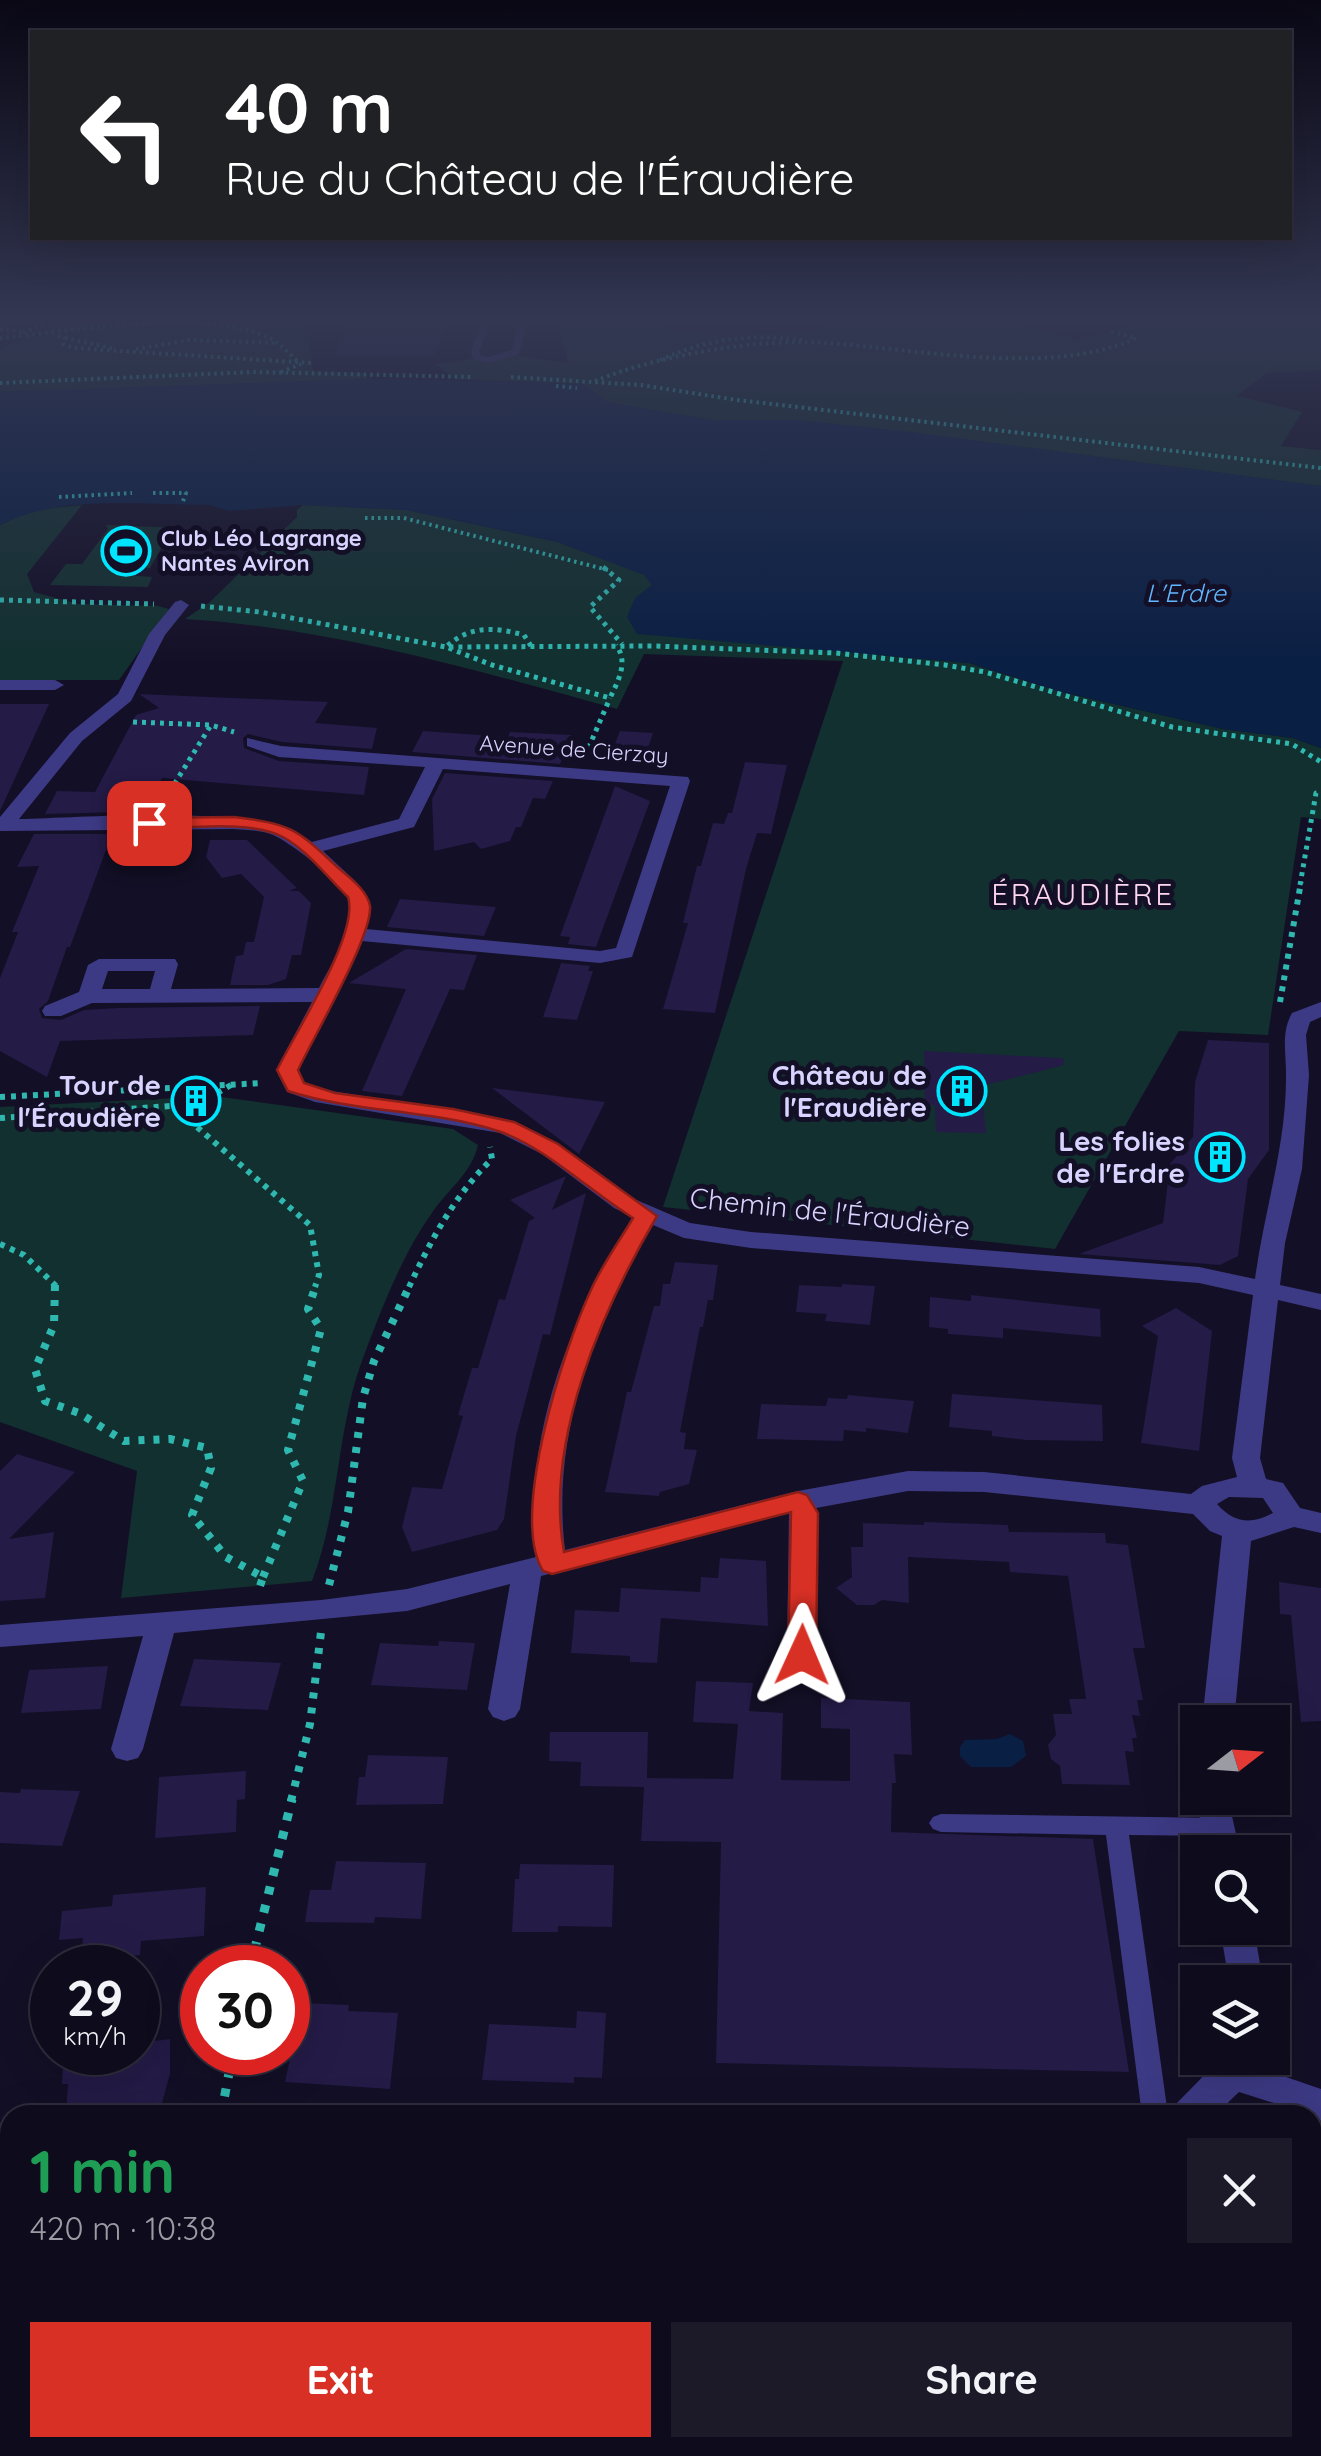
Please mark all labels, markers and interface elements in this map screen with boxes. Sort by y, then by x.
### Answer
text: 40 m [225,63,393,151]
icon: left [60,70,190,200]
text: Rue du Château de l'Éraudière [225,150,854,206]
place label: Club Léo Lagrange Nantes Aviron [161,524,362,577]
sports icon: Club Léo Lagrange Nantes Aviron [100,525,152,577]
water label: L'Erdre [1146,577,1227,608]
street label: Avenue de Cierzay [479,728,669,770]
pin [107,781,192,866]
icon: arrive [122,796,177,851]
district label: ÉRAUDIÈRE [991,875,1175,913]
place label: Château de l'Eraudière [772,1057,927,1124]
building icon: Château de l'Eraudière [936,1065,988,1117]
place label: Tour de l'Éraudière [17,1067,161,1134]
building icon: Tour de l'Éraudière [170,1075,222,1127]
place label: Les folies de l'Erdre [1056,1123,1185,1190]
building icon: Les folies de l'Erdre [1194,1131,1246,1183]
street label: Chemin de l'Éraudière [688,1179,972,1244]
position arrow [750,1603,854,1707]
north arrow [1180,1705,1290,1815]
map controls [1180,1705,1290,2075]
button: search [1180,1835,1290,1945]
speed limit sign: 30 [180,1945,310,2075]
button: layers [1180,1965,1290,2075]
text: 29 [67,1966,123,2029]
text: km/h [63,2020,127,2051]
text: 1 min [30,2133,175,2208]
button: close [1187,2138,1292,2243]
text: 420 m · 10:38 [30,2208,216,2248]
button: Exit [30,2322,651,2437]
button: Share [671,2322,1292,2437]

